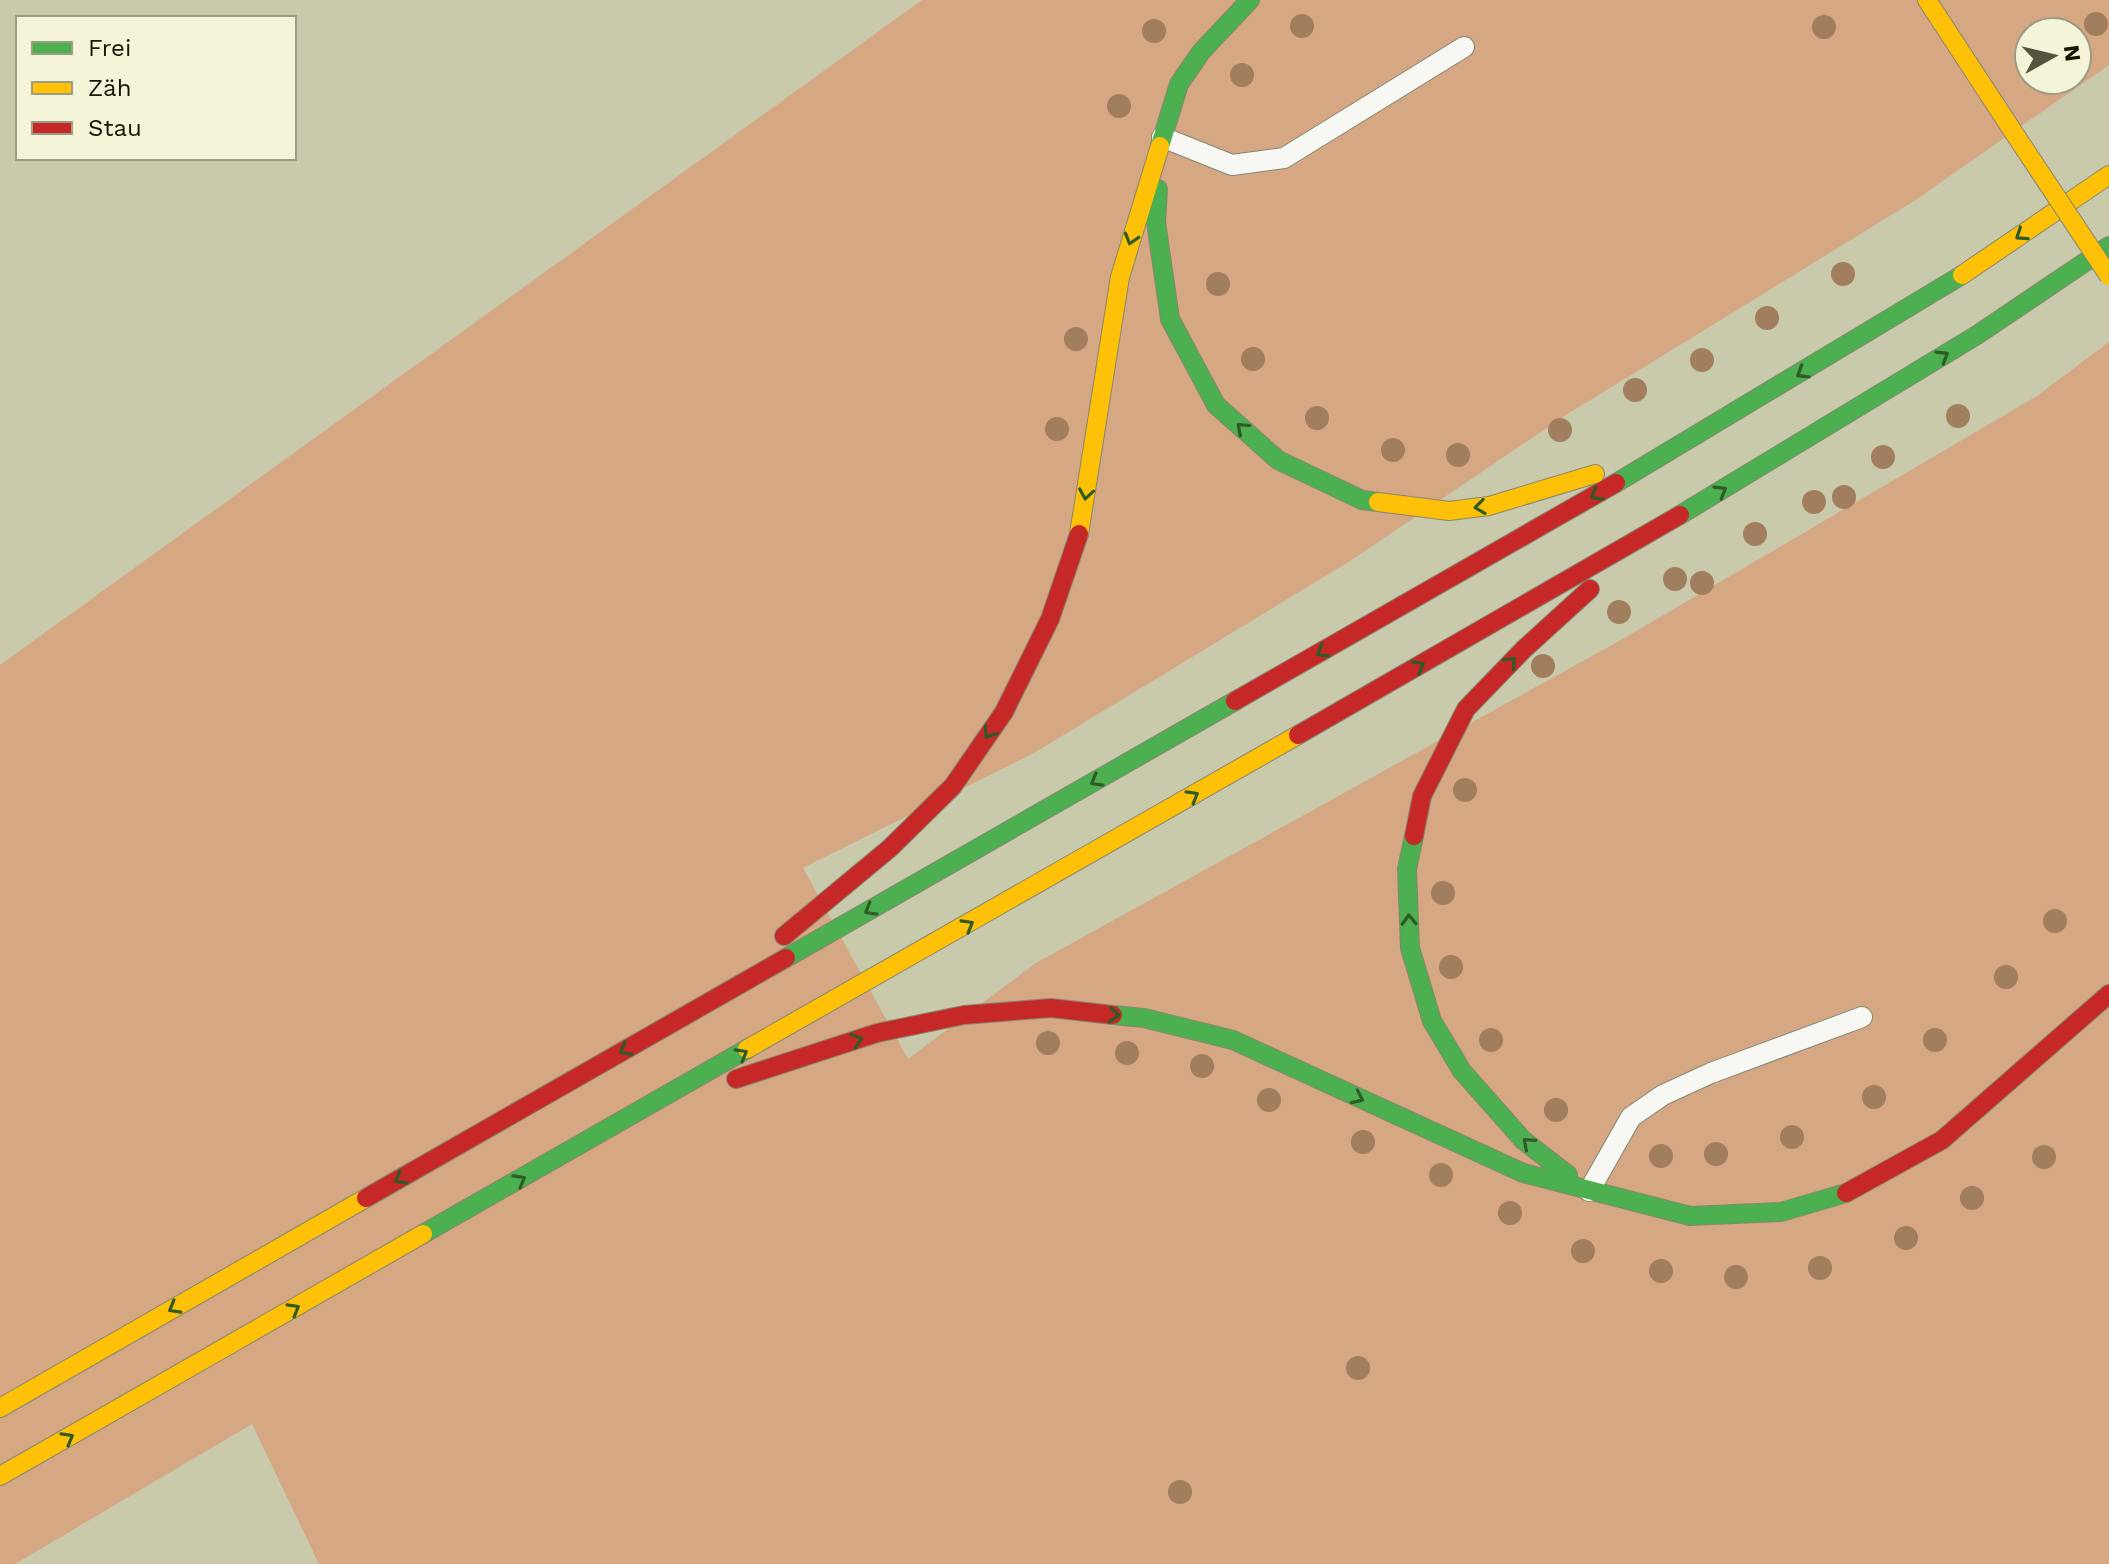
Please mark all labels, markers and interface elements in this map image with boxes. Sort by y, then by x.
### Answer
legend [16,16,296,160]
north arrow [2013,16,2093,96]
text: Frei [88,34,131,62]
text: N [2059,43,2086,63]
text: Zäh [88,74,132,102]
text: Stau [88,114,142,142]
one-way arrow [2016,225,2030,240]
one-way arrow [1124,231,1140,245]
one-way arrow [1934,350,1949,365]
one-way arrow [1796,364,1811,379]
one-way arrow [1237,423,1251,437]
one-way arrow [1590,485,1605,501]
one-way arrow [1712,485,1727,501]
one-way arrow [1078,488,1095,501]
one-way arrow [1473,498,1487,515]
one-way arrow [1316,642,1330,658]
one-way arrow [1501,657,1516,671]
one-way arrow [1410,660,1425,676]
one-way arrow [984,725,999,739]
one-way arrow [1090,771,1105,787]
one-way arrow [1185,790,1199,806]
one-way arrow [864,900,879,916]
one-way arrow [1400,913,1417,926]
one-way arrow [959,919,974,935]
one-way arrow [1108,1007,1121,1024]
one-way arrow [850,1033,864,1049]
one-way arrow [619,1040,634,1056]
one-way arrow [733,1048,748,1064]
one-way arrow [1350,1088,1365,1104]
one-way arrow [1522,1138,1537,1153]
one-way arrow [394,1169,408,1185]
one-way arrow [511,1174,526,1190]
one-way arrow [168,1298,183,1314]
one-way arrow [285,1303,300,1319]
one-way arrow [59,1432,74,1448]

